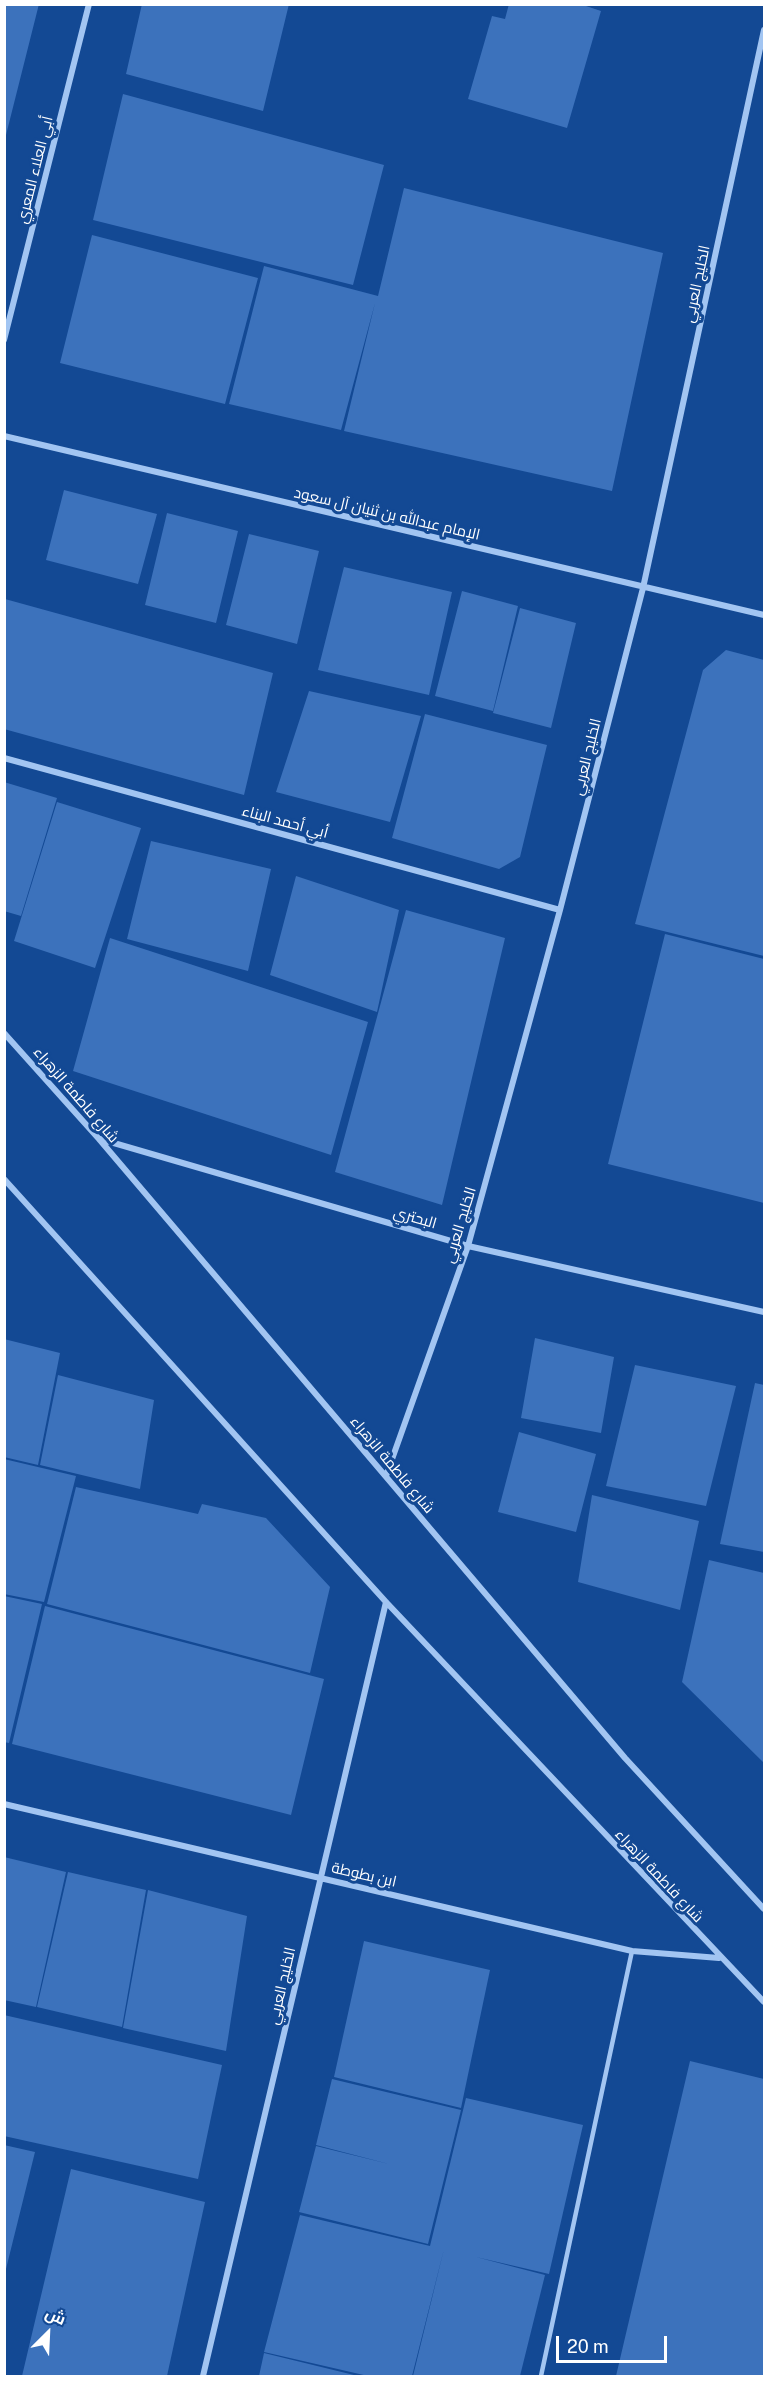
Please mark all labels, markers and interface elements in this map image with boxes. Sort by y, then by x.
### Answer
street label: أبي العلاء المعري [13,114,57,226]
street label: الخليج العربي [680,244,714,324]
street label: الإمام عبدالله بن ثنيان آل سعود [292,484,482,544]
street label: الخليج العربي [569,717,605,797]
street label: أبي أحمد البناء [240,802,330,842]
street label: شارع فاطمة الزهراء [29,1043,123,1147]
street label: الخليج العربي [440,1185,480,1265]
street label: البحتري [391,1203,439,1233]
street label: شارع فاطمة الزهراء [346,1413,438,1517]
street label: شارع فاطمة الزهراء [611,1826,707,1926]
street label: ابن بطوطة [330,1859,398,1891]
street label: الخليج العربي [264,1946,300,2026]
north arrow [18,2303,78,2363]
text: ش [42,2303,69,2329]
scale bar [559,2324,670,2362]
text: 20 m [567,2336,609,2357]

